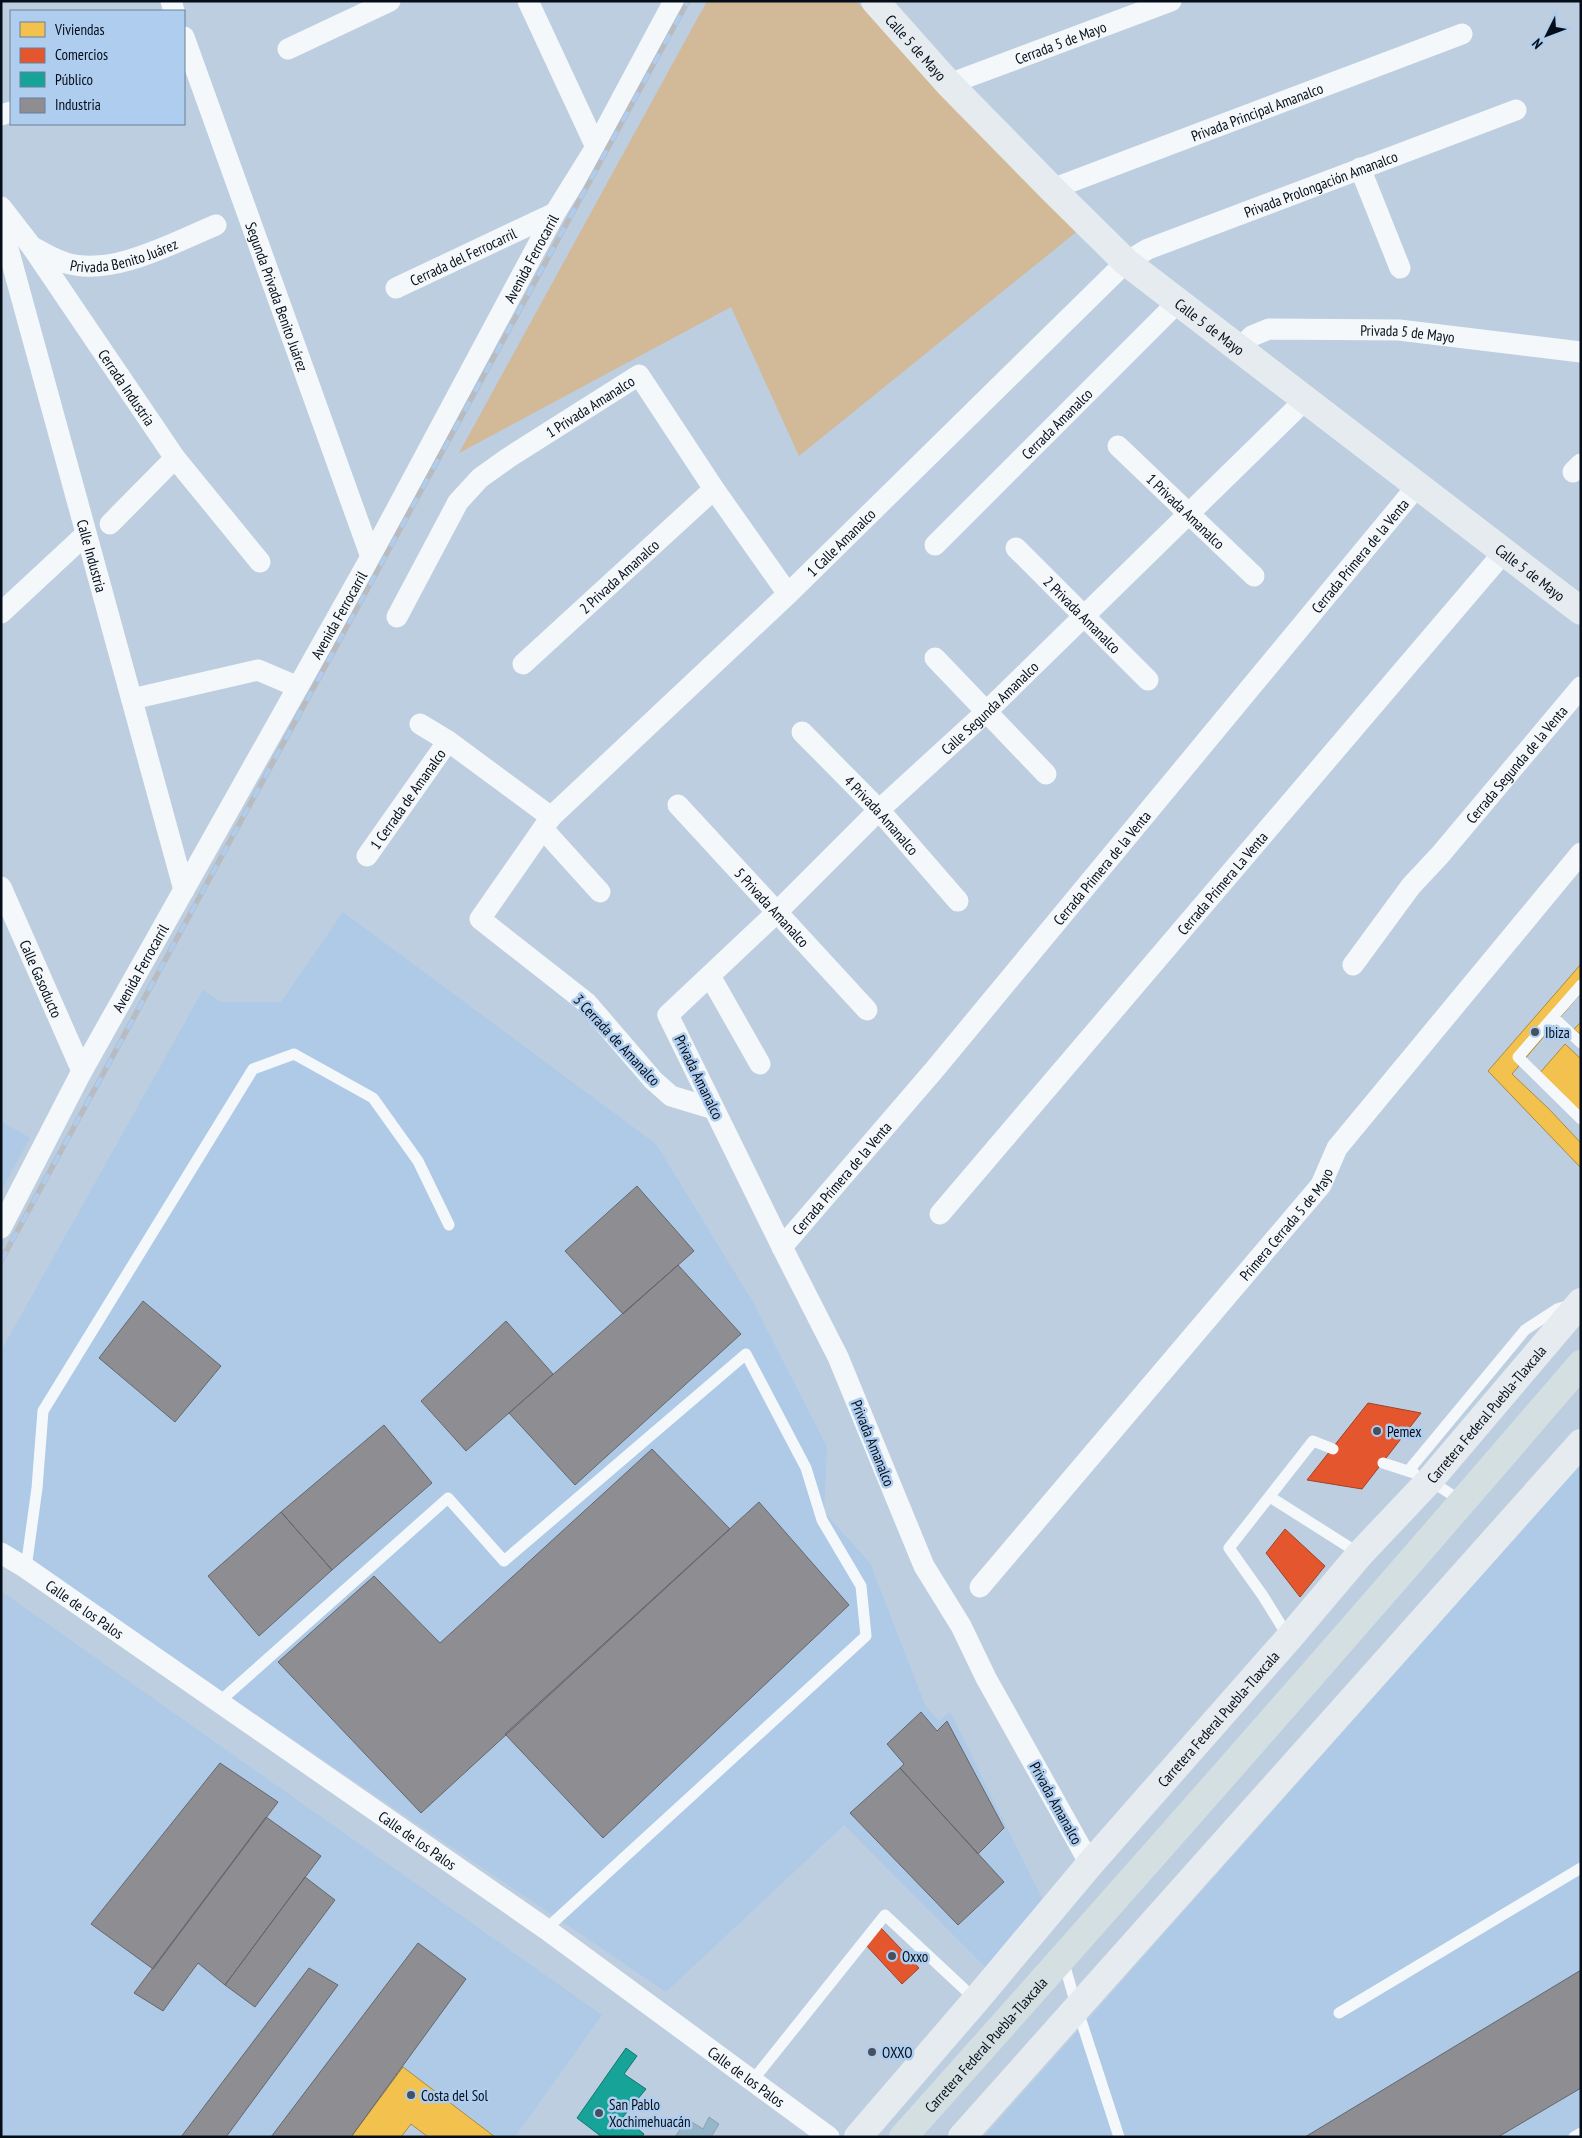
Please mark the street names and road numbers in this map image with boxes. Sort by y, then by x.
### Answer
street label: Calle 5 de Mayo [882,10,951,84]
street label: Cerrada 5 de Mayo [1012,17,1109,68]
street label: Privada Principal Amanalco [1188,78,1326,145]
street label: Privada Prolongación Amanalco [1241,146,1400,221]
street label: Avenida Ferrocarril [499,210,562,306]
street label: Segunda Privada Benito Juárez [242,219,313,374]
street label: Cerrada del Ferrocarril [407,223,520,290]
street label: Privada Benito Juárez [69,234,180,276]
street label: Calle 5 de Mayo [1171,294,1248,359]
street label: Privada 5 de Mayo [1360,320,1456,346]
street label: Cerrada Industria [94,345,160,429]
street label: 1 Privada Amanalco [542,371,638,441]
street label: Cerrada Amanalco [1017,384,1096,463]
street label: 1 Privada Amanalco [1143,469,1229,553]
street label: Cerrada Primera de la Venta [1307,494,1413,617]
street label: 1 Calle Amanalco [802,504,879,580]
street label: Calle Industria [73,517,111,594]
street label: 2 Privada Amanalco [575,535,663,617]
street label: Calle 5 de Mayo [1492,540,1569,605]
street label: Avenida Ferrocarril [306,567,371,662]
street label: 2 Privada Amanalco [1040,572,1125,657]
street label: Calle Segunda Amanalco [937,657,1042,758]
street label: Cerrada Segunda de la Venta [1461,701,1571,827]
street label: 1 Cerrada de Amanalco [365,745,449,853]
street label: 4 Privada Amanalco [840,771,923,859]
street label: Cerrada Primera de la Venta [1049,806,1154,929]
street label: Cerrada Primera La Venta [1173,827,1271,938]
street label: 5 Privada Amanalco [731,863,814,951]
street label: Avenida Ferrocarril [108,920,172,1015]
street label: Calle Gasoducto [16,937,67,1020]
street label: 3 Cerrada de Amanalco [570,990,664,1090]
street label: Privada Amanalco [670,1032,728,1122]
street label: Cerrada Primera de la Venta [787,1118,895,1238]
street label: Primera Cerrada 5 de Mayo [1235,1165,1337,1284]
street label: Carretera Federal Puebla-Tlaxcala [1422,1341,1550,1487]
street label: Privada Amanalco [847,1397,899,1489]
street label: Calle de los Palos [42,1575,128,1643]
street label: Carretera Federal Puebla-Tlaxcala [1153,1647,1283,1791]
street label: Privada Amanalco [1026,1758,1086,1848]
street label: Calle de los Palos [375,1806,460,1874]
street label: Carretera Federal Puebla-Tlaxcala [920,1973,1051,2116]
street label: Calle de los Palos [704,2042,789,2111]

